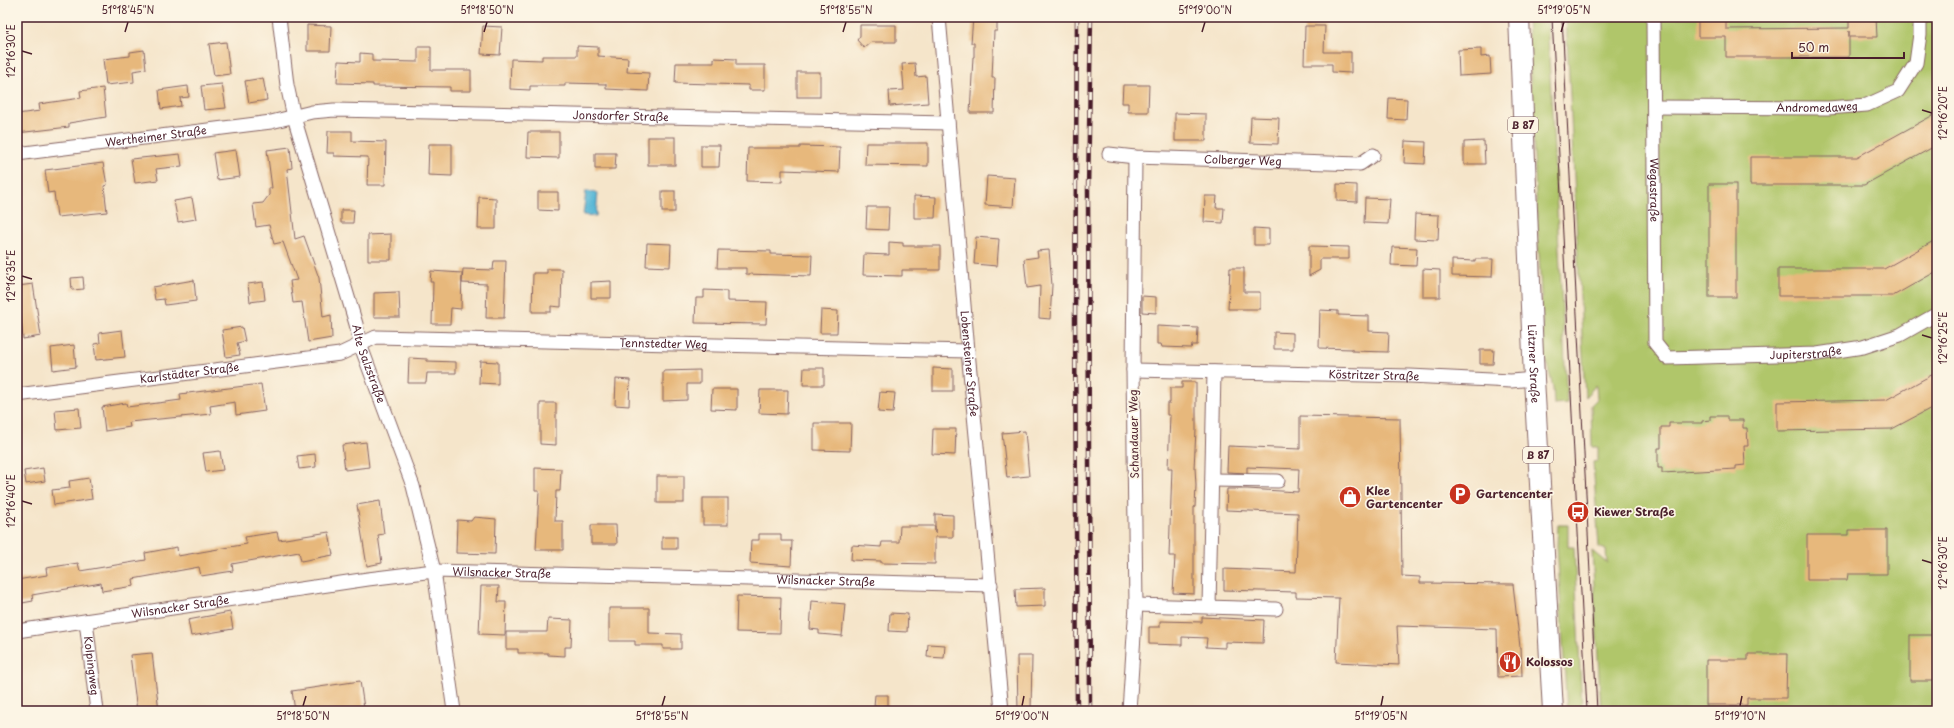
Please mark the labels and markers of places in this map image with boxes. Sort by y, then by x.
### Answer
parking icon: Gartencenter [1447,481,1473,507]
place label: Klee Gartencenter [1366,482,1443,512]
shop icon: Klee Gartencenter [1337,484,1363,510]
place label: Gartencenter [1476,485,1553,502]
bus stop icon: Kiewer Straße [1565,499,1591,525]
place label: Kiewer Straße [1594,503,1674,520]
restaurant icon: Kolossos [1497,649,1523,675]
place label: Kolossos [1526,653,1573,670]

